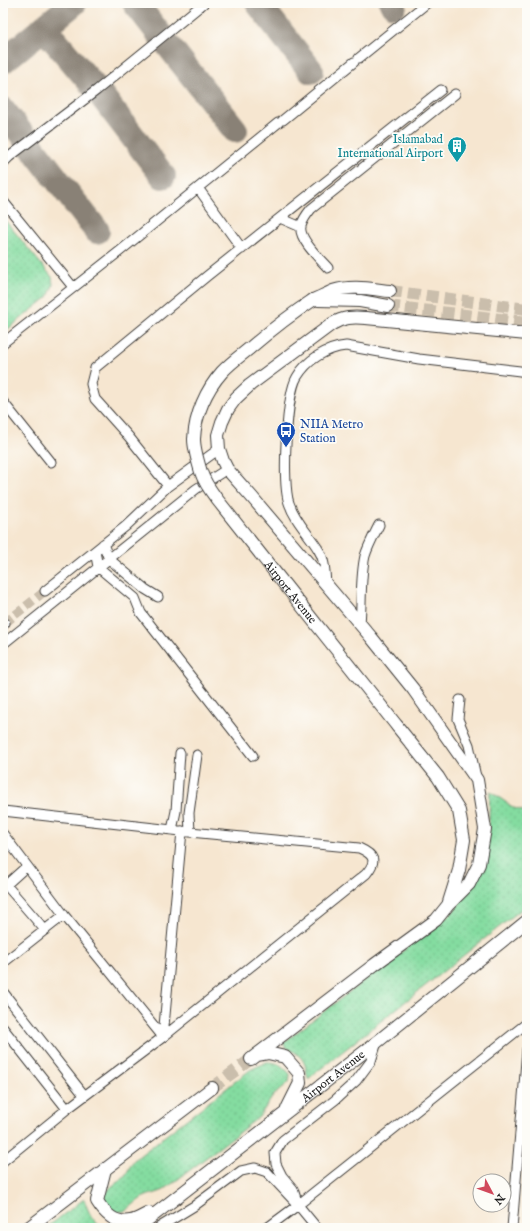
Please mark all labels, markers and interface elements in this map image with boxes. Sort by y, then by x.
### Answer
place label: Islamabad International Airport [338,132,444,162]
building icon: Islamabad International Airport [446,135,468,163]
place label: NIIA Metro Station [300,417,364,446]
bus stop icon: NIIA Metro Station [275,420,297,448]
street label: Airport Avenue [260,557,321,627]
street label: Airport Avenue [297,1046,368,1106]
north arrow [472,1173,512,1213]
text: N [490,1190,508,1207]

